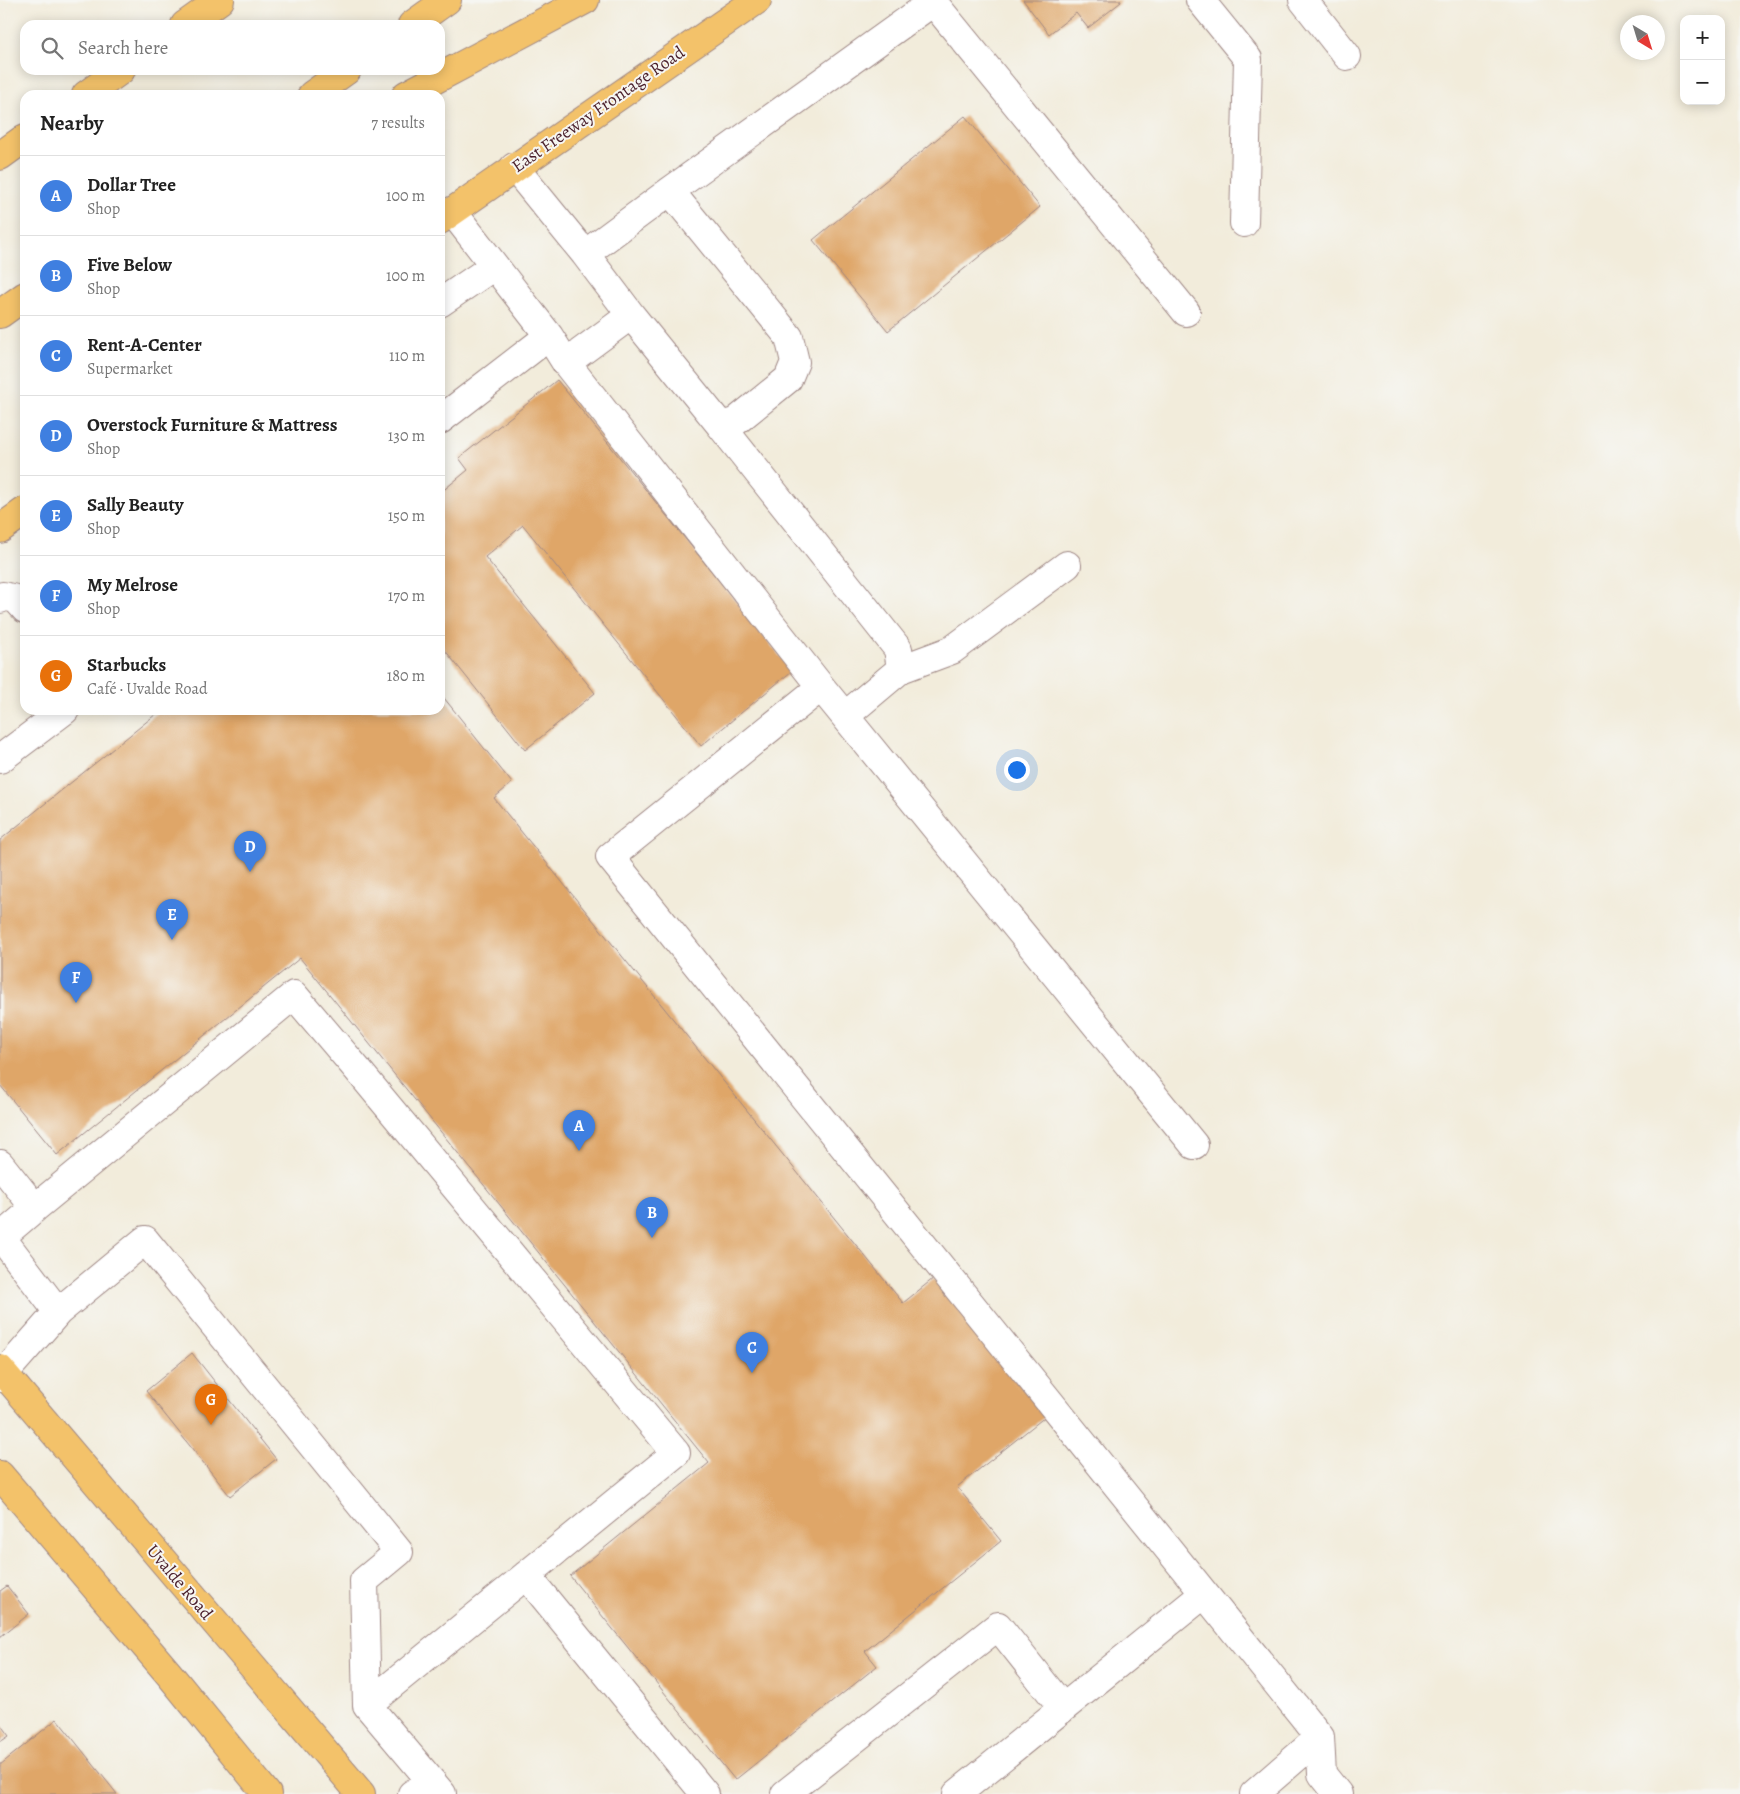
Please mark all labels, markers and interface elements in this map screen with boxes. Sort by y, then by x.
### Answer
north arrow [1620,15,1665,60]
map controls [1680,15,1725,105]
button: + [1680,15,1725,60]
search box [20,20,445,75]
icon: search [38,34,66,62]
text: Search here [78,35,168,61]
street label: East Freeway Frontage Road [507,40,690,178]
button: − [1680,60,1725,105]
text: Nearby [40,109,103,137]
text: 7 results [371,112,425,134]
text: Dollar Tree [87,172,176,198]
text: A [51,185,61,207]
text: 100 m [386,185,425,207]
text: Shop [87,198,120,220]
text: Five Below [87,252,172,278]
text: B [51,265,61,287]
text: 100 m [386,265,425,287]
text: Shop [87,278,120,300]
text: Rent-A-Center [87,332,202,358]
text: C [51,345,61,367]
text: 110 m [389,345,425,367]
text: Supermarket [87,358,173,380]
text: Overstock Furniture & Mattress [87,412,338,438]
text: D [50,425,62,447]
text: 130 m [388,425,425,447]
text: Shop [87,438,120,460]
text: Sally Beauty [87,492,184,518]
text: E [51,505,61,527]
text: 150 m [388,505,425,527]
text: Shop [87,518,120,540]
text: My Melrose [87,572,178,598]
text: F [52,585,60,607]
text: 170 m [388,585,425,607]
text: Shop [87,598,120,620]
text: Starbucks [87,652,166,678]
text: G [51,665,61,687]
text: 180 m [387,665,425,687]
text: Café · Uvalde Road [87,678,208,700]
your location [1004,757,1030,783]
pin: D [234,831,266,872]
pin: E [156,899,188,940]
pin: F [60,962,92,1003]
pin: A [563,1110,595,1151]
pin: B [636,1197,668,1238]
pin: C [736,1332,768,1373]
pin: G [195,1384,227,1425]
street label: Uvalde Road [141,1539,219,1625]

